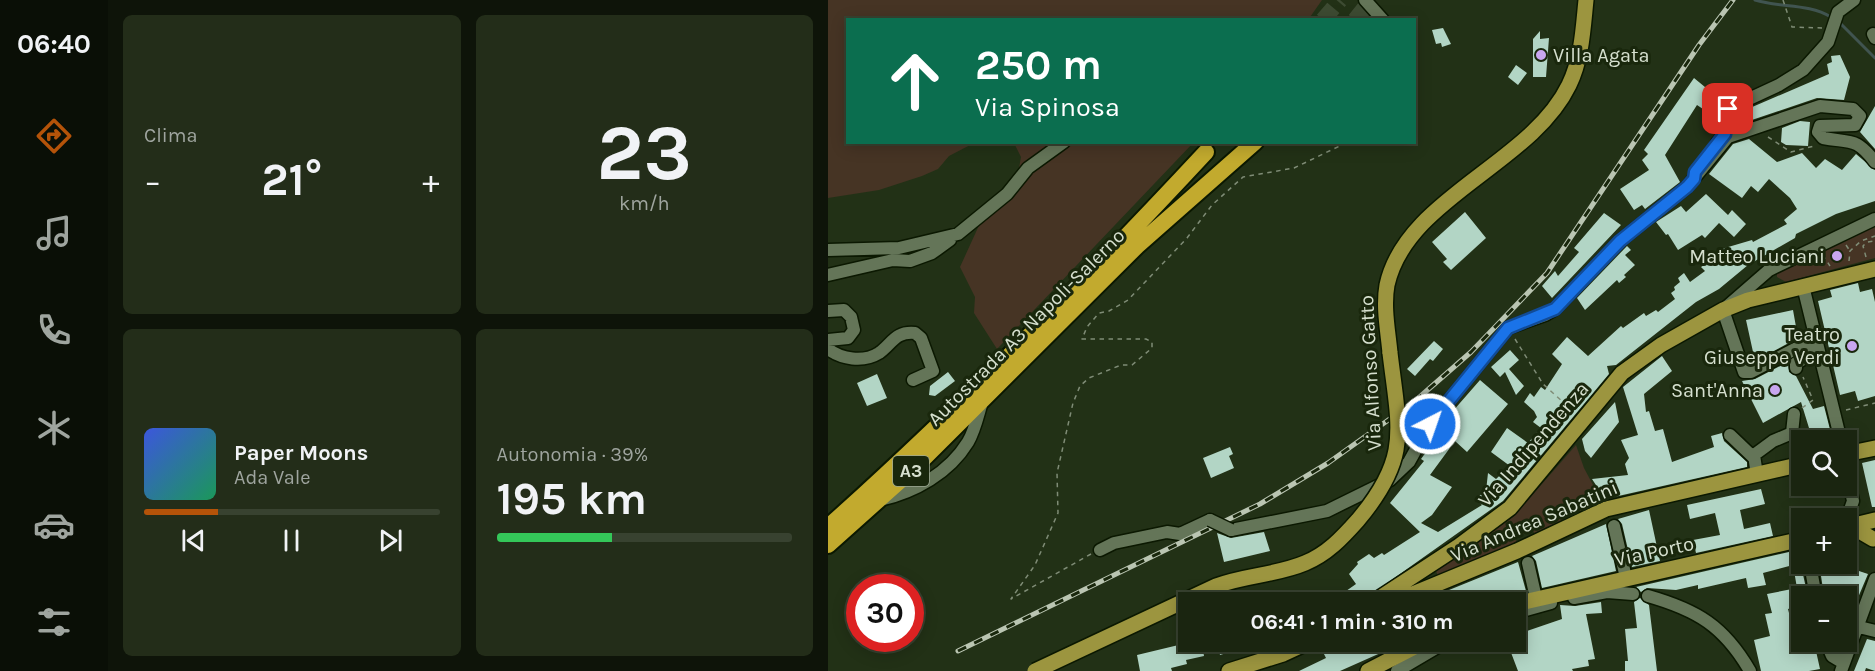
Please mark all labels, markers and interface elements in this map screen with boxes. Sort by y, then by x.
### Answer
text: 06:40 [17,28,91,60]
text: 250 m [975,40,1102,90]
icon: ahead [876,42,954,120]
place label: Villa Agata [1553,44,1650,67]
marker: Villa Agata [1534,48,1548,62]
pin [1702,83,1753,134]
text: Via Spinosa [975,91,1120,123]
icon: arrive [1711,92,1744,125]
text: 23 [596,107,692,199]
icon: directions [33,115,75,157]
text: Clima [144,124,198,147]
text: 21° [261,154,322,206]
text: − [144,162,161,200]
text: + [422,162,439,200]
text: km/h [619,192,670,215]
icon: music [33,212,75,254]
street label: Autostrada A3 Napoli-Salerno [923,224,1130,431]
place label: Matteo Luciani [1689,245,1825,268]
marker: Matteo Luciani [1830,249,1844,263]
street label: Via Alfonso Gatto [1355,294,1386,451]
icon: phone [33,309,75,351]
place label: Teatro Giuseppe Verdi [1704,323,1840,369]
marker: Teatro Giuseppe Verdi [1845,339,1859,353]
street label: Via Indipendenza [1473,377,1594,511]
place label: Sant'Anna [1671,379,1763,402]
marker: Sant'Anna [1768,383,1782,397]
position arrow [1398,392,1462,456]
icon: climate [33,407,75,449]
map controls [1791,430,1857,652]
button: search [1791,430,1857,496]
text: Paper Moons [234,440,368,466]
text: Autonomia · 39% [497,443,648,466]
road number: A3 [893,456,929,486]
text: Ada Vale [234,466,311,489]
text: 195 km [497,473,647,525]
street label: Via Andrea Sabatini [1447,476,1621,567]
icon: car [33,504,75,546]
button: + [1791,508,1857,574]
icon: previous [177,524,210,557]
icon: pause [275,524,308,557]
icon: next [374,524,407,557]
street label: Via Porto [1612,532,1696,571]
speed limit sign: 30 [846,574,924,652]
button: − [1791,586,1857,652]
icon: filters [33,601,75,643]
text: 06:41 · 1 min · 310 m [1251,609,1453,635]

